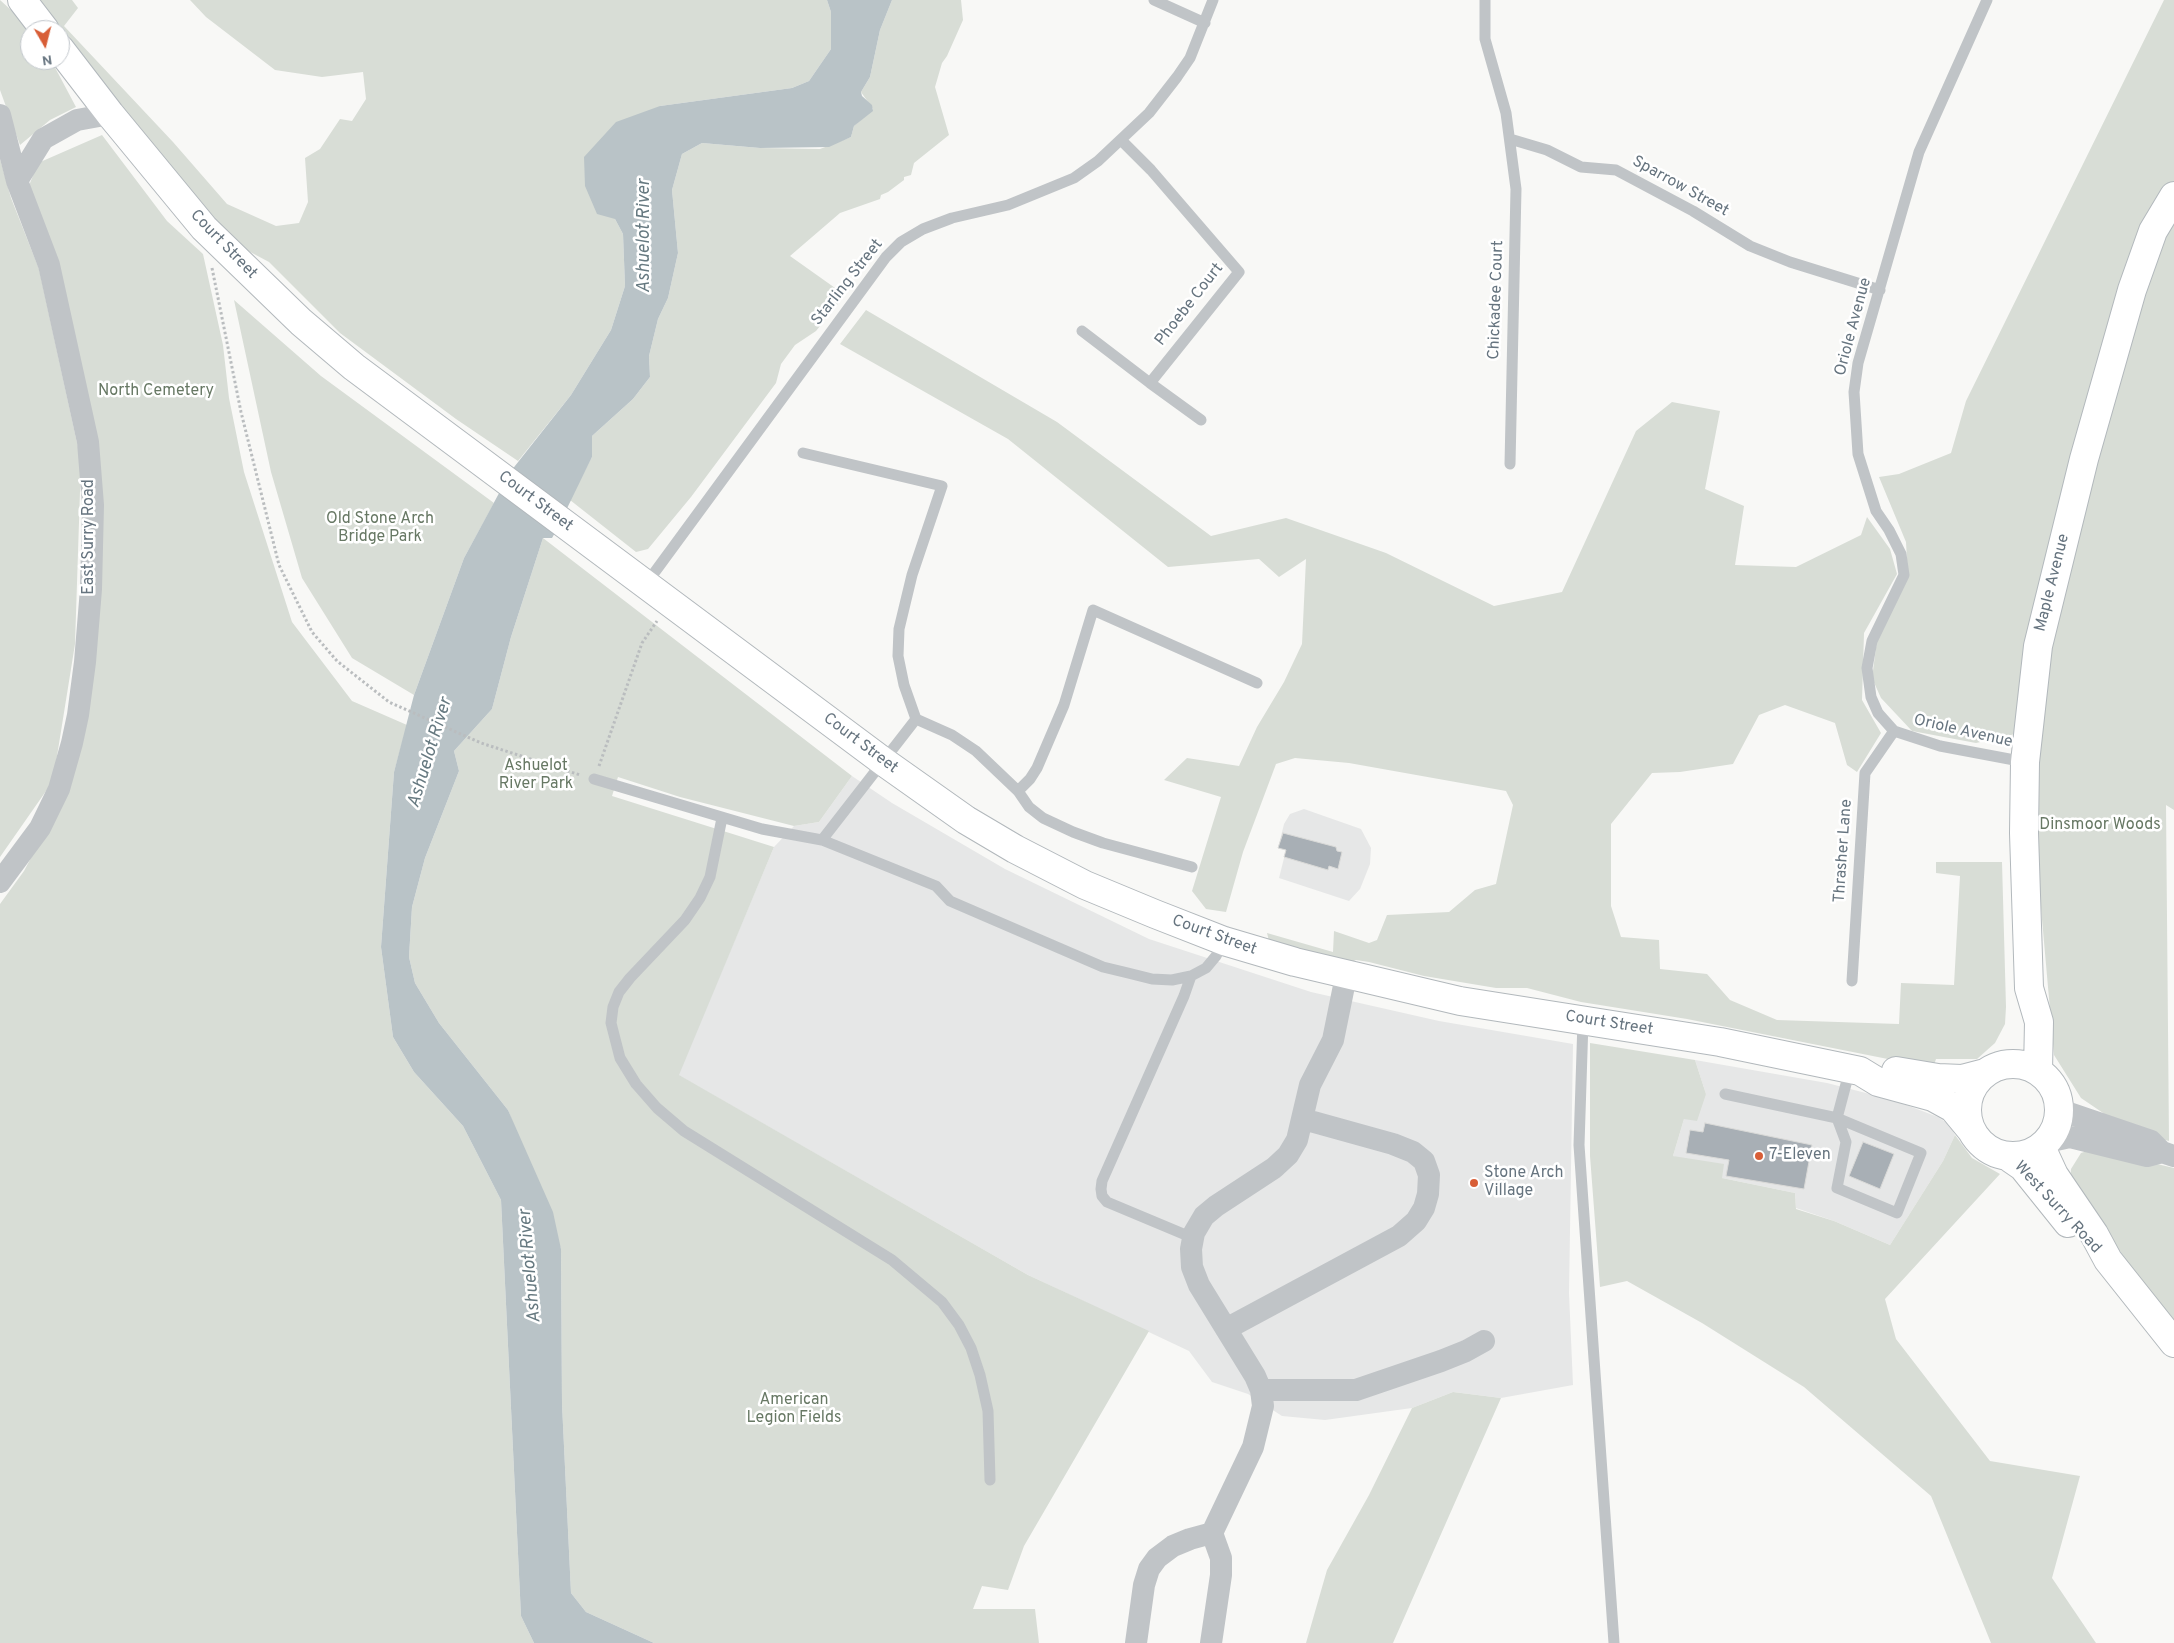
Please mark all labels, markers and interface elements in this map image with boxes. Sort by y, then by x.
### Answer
north arrow [20,20,70,70]
text: N [41,50,53,68]
street label: Sparrow Street [1628,153,1732,221]
water label: Ashuelot River [634,179,656,293]
street label: Court Street [185,206,261,284]
street label: Starling Street [808,236,888,330]
street label: Chickadee Court [1485,240,1509,360]
street label: Phoebe Court [1152,260,1228,350]
street label: Oriole Avenue [1832,276,1876,378]
park label: North Cemetery [98,382,214,402]
street label: Court Street [494,468,576,536]
street label: East Surry Road [80,479,100,595]
park label: Old Stone Arch Bridge Park [326,510,434,548]
street label: Maple Avenue [2032,532,2074,634]
water label: Ashuelot River [404,695,458,811]
street label: Court Street [819,710,901,778]
street label: Oriole Avenue [1912,711,2014,753]
park label: Ashuelot River Park [499,757,573,795]
street label: Thrasher Lane [1831,799,1857,903]
park label: Dinsmoor Woods [2039,816,2161,836]
street label: Court Street [1169,912,1259,960]
street label: Court Street [1564,1008,1654,1040]
place label: 7-Eleven [1769,1146,1831,1166]
marker: 7-Eleven [1753,1150,1765,1162]
street label: West Surry Road [2009,1158,2105,1258]
place label: Stone Arch Village [1484,1164,1563,1202]
marker: Stone Arch Village [1468,1177,1480,1189]
water label: Ashuelot River [515,1208,547,1324]
park label: American Legion Fields [747,1391,841,1429]

